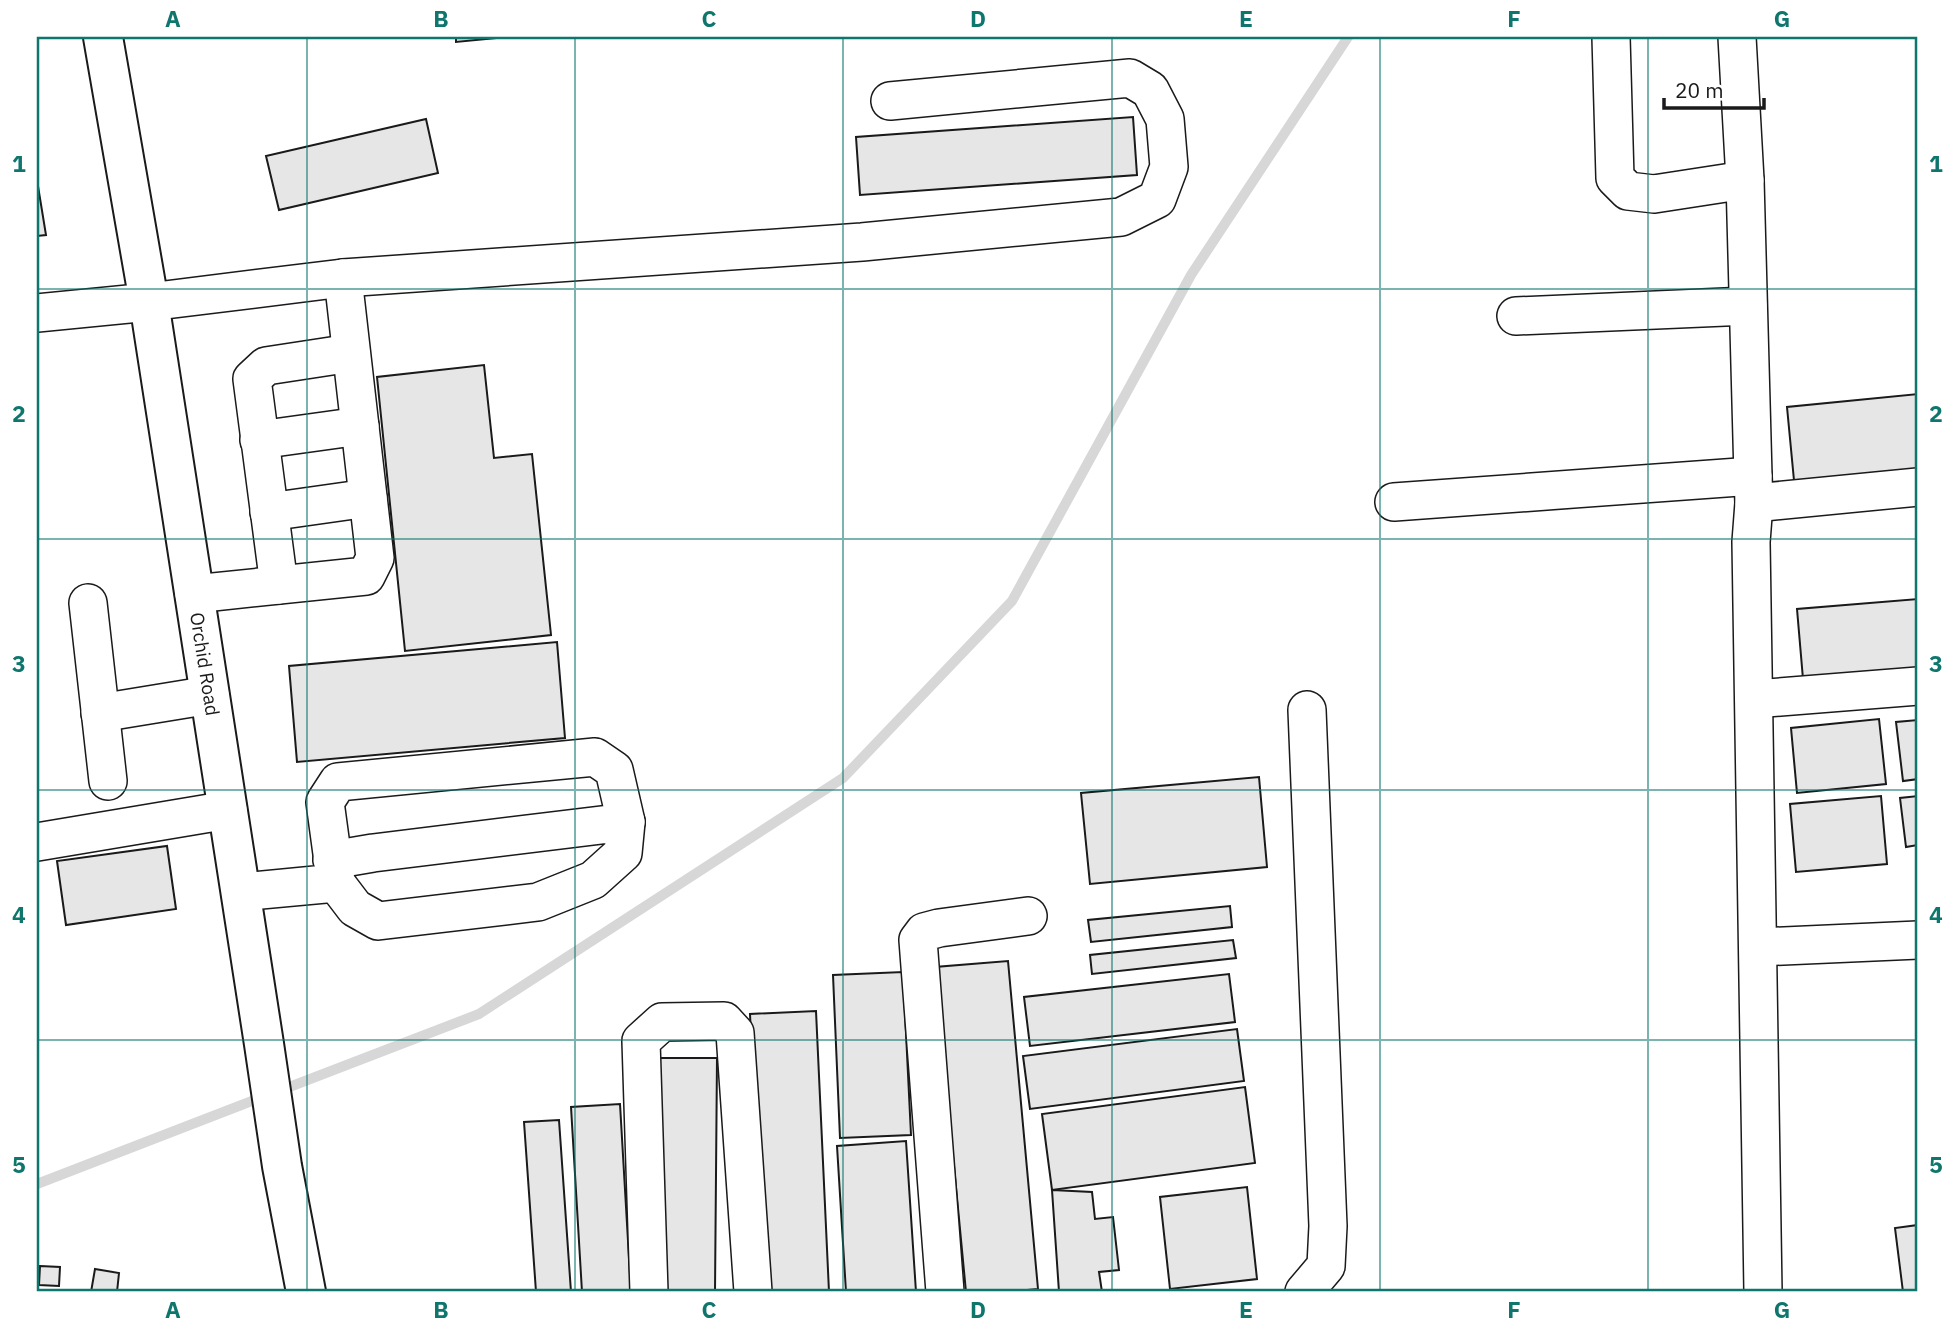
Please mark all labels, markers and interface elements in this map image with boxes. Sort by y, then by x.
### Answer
text: A [165,3,181,33]
text: B [433,3,449,33]
text: C [702,3,717,33]
text: D [970,3,986,33]
text: E [1239,3,1253,33]
text: F [1507,3,1521,33]
text: G [1774,3,1790,33]
scale bar [1664,66,1764,110]
text: 20 m [1675,76,1724,104]
text: 1 [12,148,26,178]
text: 1 [1929,148,1943,178]
text: 2 [12,398,26,428]
text: 2 [1929,398,1943,428]
street label: Orchid Road [185,610,225,718]
text: 3 [12,648,26,678]
text: 3 [1929,648,1943,678]
text: 4 [12,899,26,929]
text: 4 [1929,899,1943,929]
text: 5 [12,1149,26,1179]
text: 5 [1929,1149,1943,1179]
text: A [165,1294,181,1324]
text: B [433,1294,449,1324]
text: C [702,1294,717,1324]
text: D [970,1294,986,1324]
text: E [1239,1294,1253,1324]
text: F [1507,1294,1521,1324]
text: G [1774,1294,1790,1324]

